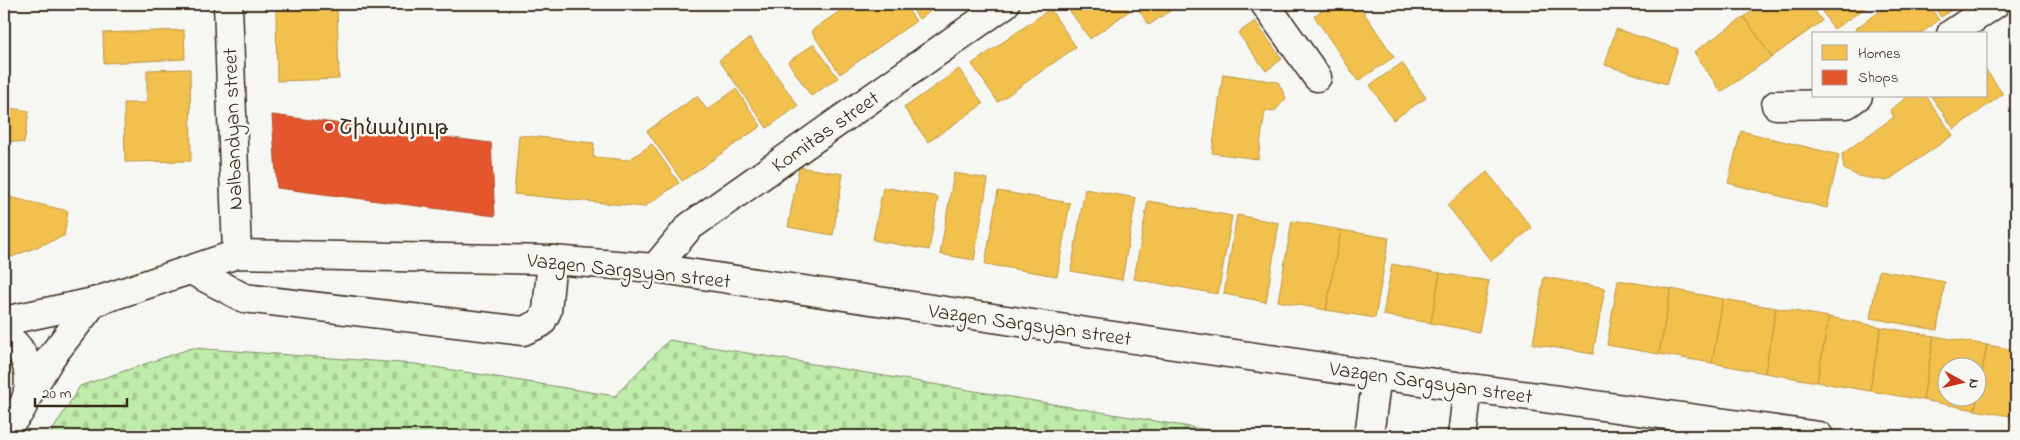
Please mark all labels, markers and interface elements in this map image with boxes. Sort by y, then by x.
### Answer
legend [1812,32,1988,98]
text: Homes [1858,43,1901,65]
street label: Nalbandyan street [216,47,254,211]
text: Shops [1858,67,1898,89]
street label: Komitas street [766,84,886,181]
place label: Շինանյութ [339,114,449,144]
marker: Շինանյութ [323,121,335,133]
street label: Vazgen Sargsyan street [524,246,732,300]
street label: Vazgen Sargsyan street [925,297,1133,357]
street label: Vazgen Sargsyan street [1326,355,1534,415]
north arrow [1938,358,1988,408]
scale bar [35,375,128,407]
text: N [1962,377,1984,390]
text: 20 m [42,383,72,405]

